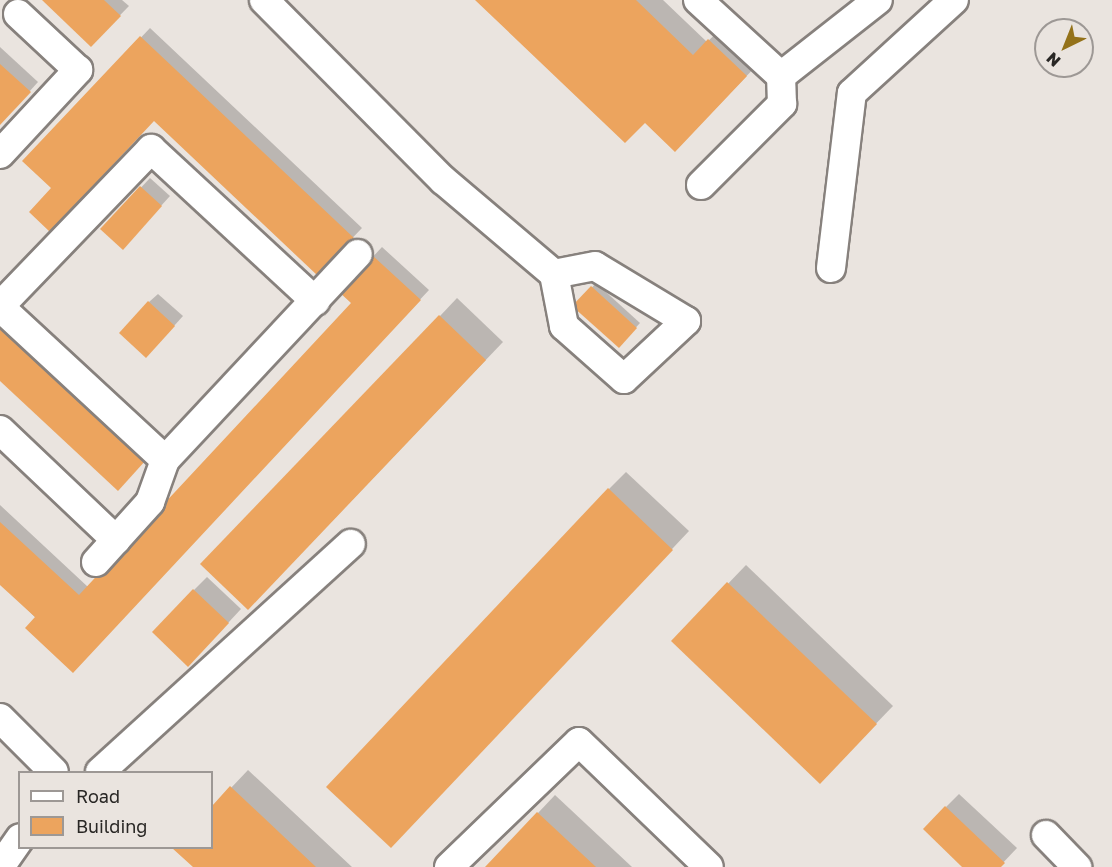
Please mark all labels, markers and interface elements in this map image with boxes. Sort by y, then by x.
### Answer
north arrow [1034,18,1094,78]
text: N [1042,48,1064,71]
legend [18,771,213,849]
text: Road [76,785,120,807]
text: Building [76,815,147,837]

